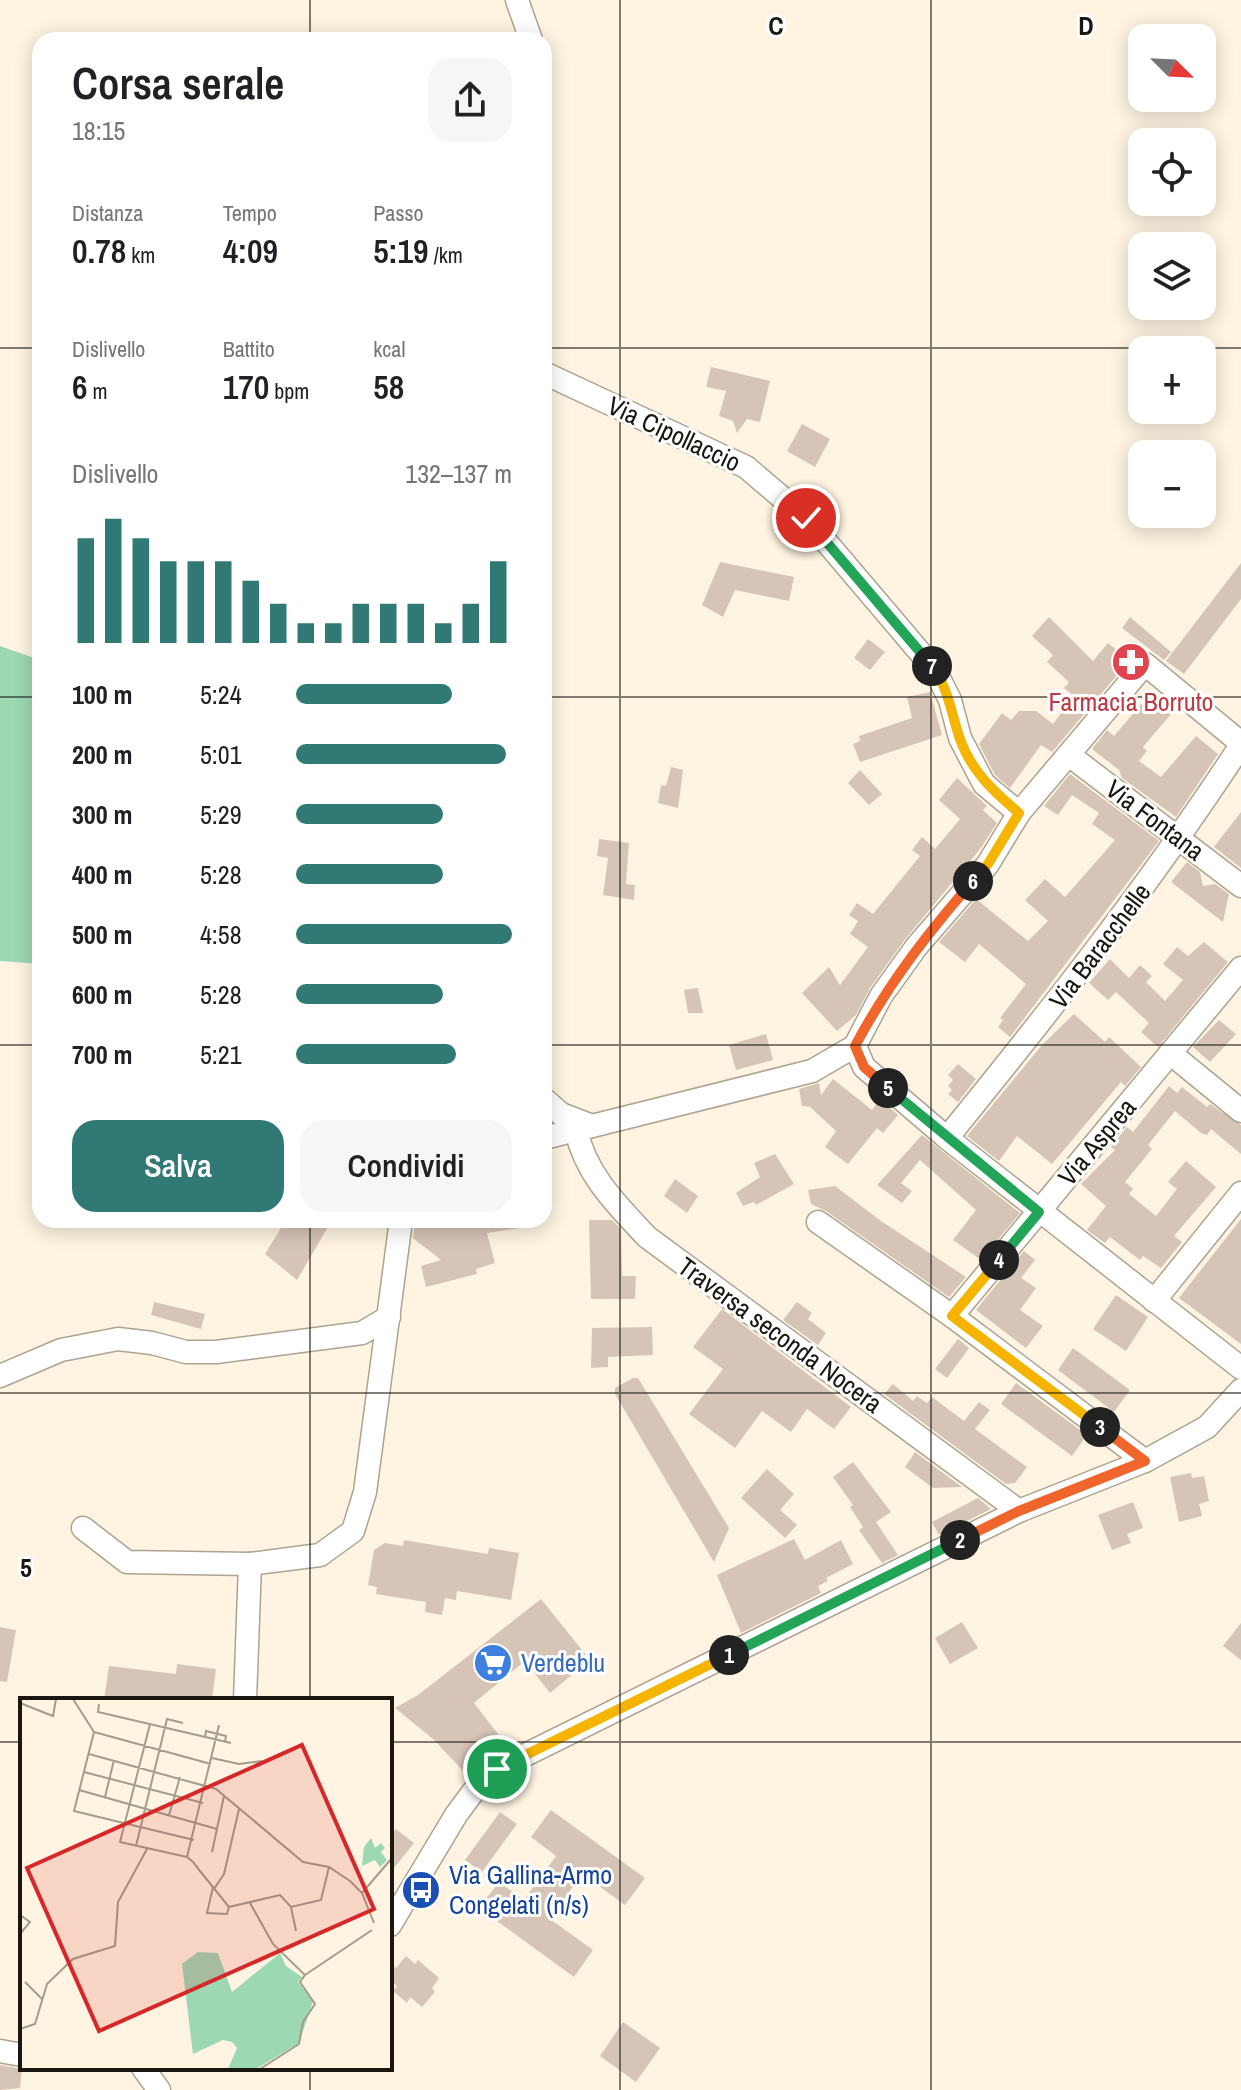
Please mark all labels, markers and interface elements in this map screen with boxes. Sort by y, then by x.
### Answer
text: C [768,8,784,43]
text: D [1078,8,1094,43]
north arrow [1128,24,1216,112]
map controls [1128,24,1216,528]
text: Corsa serale [72,53,284,113]
button: share [428,58,512,142]
text: 18:15 [72,113,125,148]
button: locate [1128,128,1216,216]
text: Distanza [72,198,143,228]
text: Tempo [223,198,277,228]
text: Passo [373,198,423,228]
text: 0.78 [72,228,126,274]
text: 4:09 [223,228,278,274]
text: 5:19 [373,228,429,274]
button: layers [1128,232,1216,320]
text: km [126,240,155,270]
text: /km [429,240,463,270]
text: Dislivello [72,334,145,364]
text: Battito [223,334,275,364]
text: kcal [373,334,405,364]
button: + [1128,336,1216,424]
text: 6 [72,364,88,410]
text: 170 [223,364,269,410]
text: 58 [373,364,404,410]
text: m [88,376,108,406]
text: bpm [269,376,309,406]
street label: Via Cipollaccio [602,387,746,480]
button: − [1128,440,1216,528]
text: Dislivello [72,456,158,491]
text: 132–137 m [405,456,512,491]
pin [772,484,840,552]
icon: check [784,496,828,540]
pharmacy icon: Farmacia Borruto [1110,641,1152,683]
pin: 7 [912,646,952,686]
text: 7 [927,651,937,681]
text: 100 m [72,677,132,712]
text: 5:24 [200,677,242,712]
place label: Farmacia Borruto [1049,684,1213,719]
text: 200 m [72,737,132,772]
text: 5:01 [200,737,242,772]
street label: Via Fontana [1099,771,1212,868]
text: 300 m [72,797,132,832]
text: 5:29 [200,797,242,832]
text: 400 m [72,857,132,892]
text: 5:28 [200,857,242,892]
pin: 6 [953,861,993,901]
text: 6 [968,866,978,896]
street label: Via Baracchelle [1041,876,1158,1016]
text: 500 m [72,917,132,952]
text: 4:58 [200,917,242,952]
text: 600 m [72,977,132,1012]
text: 5:28 [200,977,242,1012]
text: 700 m [72,1037,132,1072]
text: 5:21 [200,1037,242,1072]
pin: 5 [868,1068,908,1108]
text: 5 [883,1073,893,1103]
street label: Via Asprea [1050,1091,1144,1193]
button: Salva [72,1120,284,1212]
button: Condividi [300,1120,512,1212]
pin: 4 [979,1240,1019,1280]
text: 4 [994,1245,1004,1275]
street label: Traversa seconda Nocera [671,1249,890,1421]
pin: 3 [1080,1407,1120,1447]
text: 3 [1095,1412,1105,1442]
pin: 2 [940,1520,980,1560]
text: 2 [955,1525,965,1555]
text: 5 [20,1550,32,1585]
pin: 1 [709,1635,749,1675]
text: 1 [724,1640,734,1670]
supermarket icon: Verdeblu [472,1642,514,1684]
place label: Verdeblu [521,1645,605,1680]
inset map [20,1698,392,2070]
pin [463,1735,531,1803]
icon: arrive [475,1747,519,1791]
place label: Via Gallina-Armo Congelati (n/s) [449,1857,612,1922]
bus stop icon: Via Gallina-Armo Congelati (n/s) [400,1869,442,1911]

